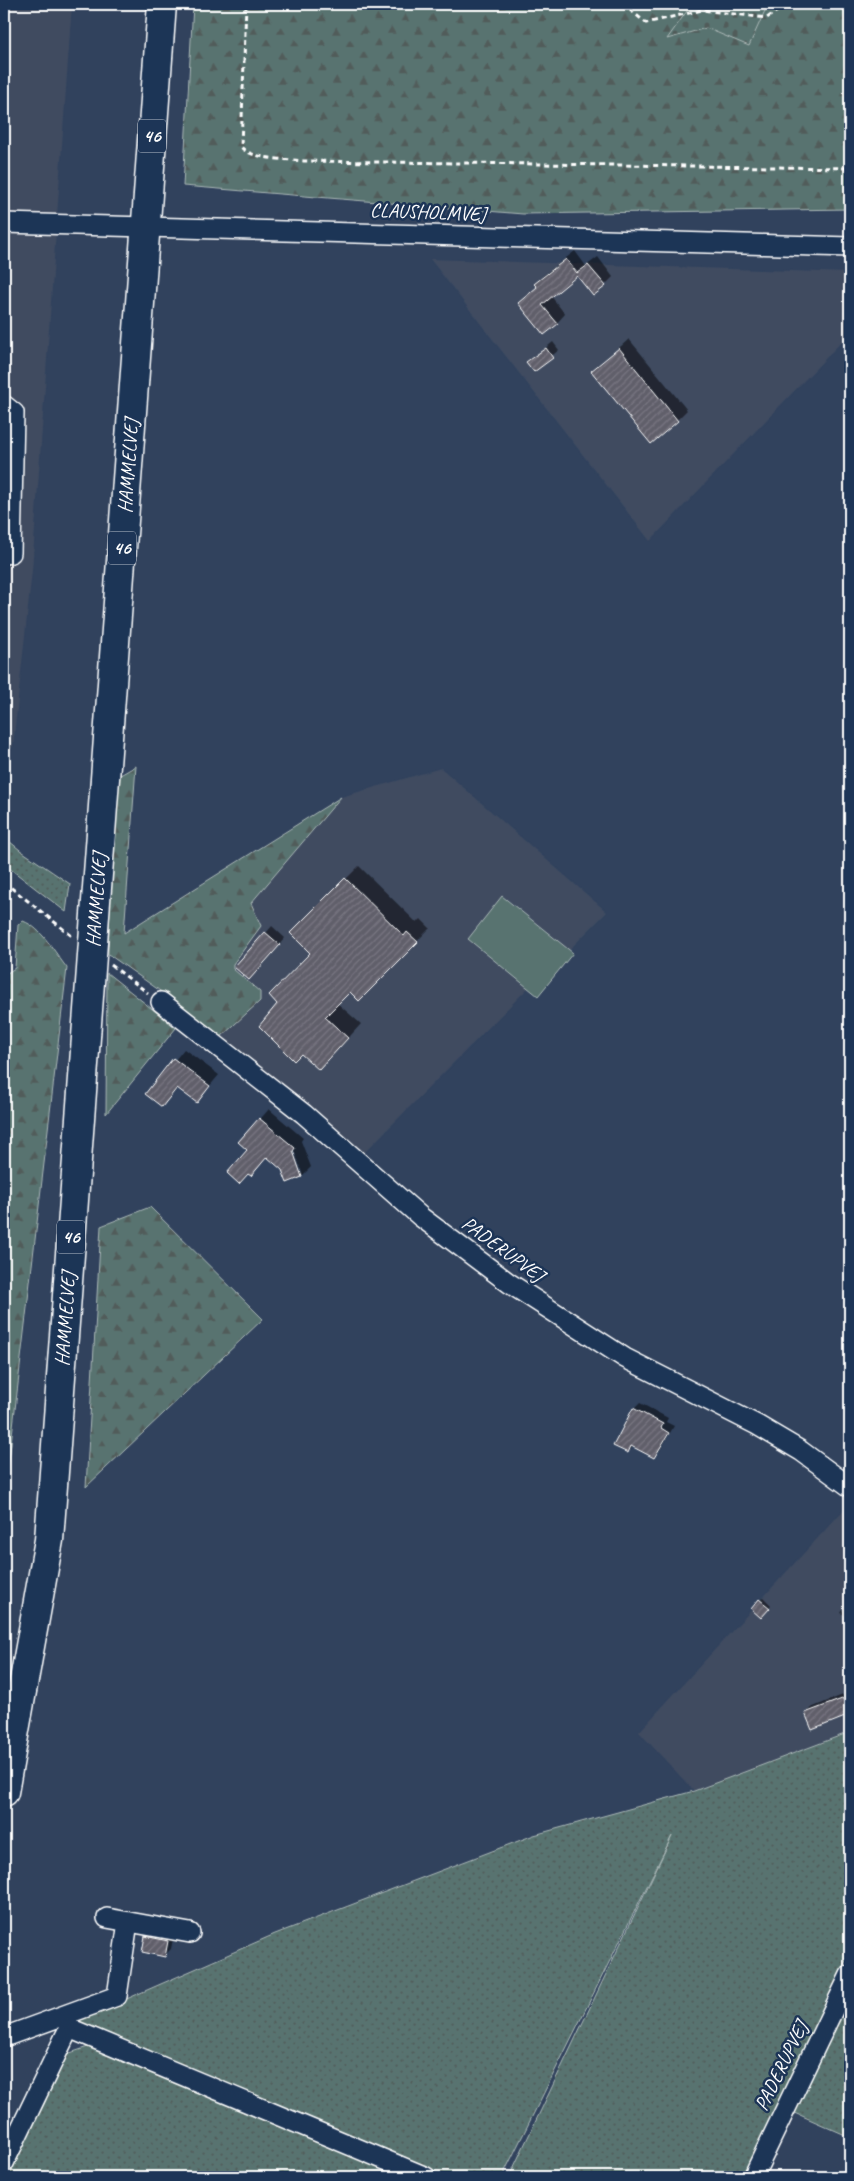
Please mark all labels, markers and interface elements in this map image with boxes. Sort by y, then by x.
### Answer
road number: 46 [138,120,166,152]
street label: CLAUSHOLMVEJ [370,197,489,227]
street label: HAMMELVEJ [112,414,144,514]
road number: 46 [108,532,136,564]
street label: HAMMELVEJ [80,848,112,948]
street label: PADERUPVEJ [457,1211,552,1290]
road number: 46 [57,1220,85,1254]
street label: HAMMELVEJ [49,1267,81,1367]
street label: PADERUPVEJ [749,2014,815,2115]

